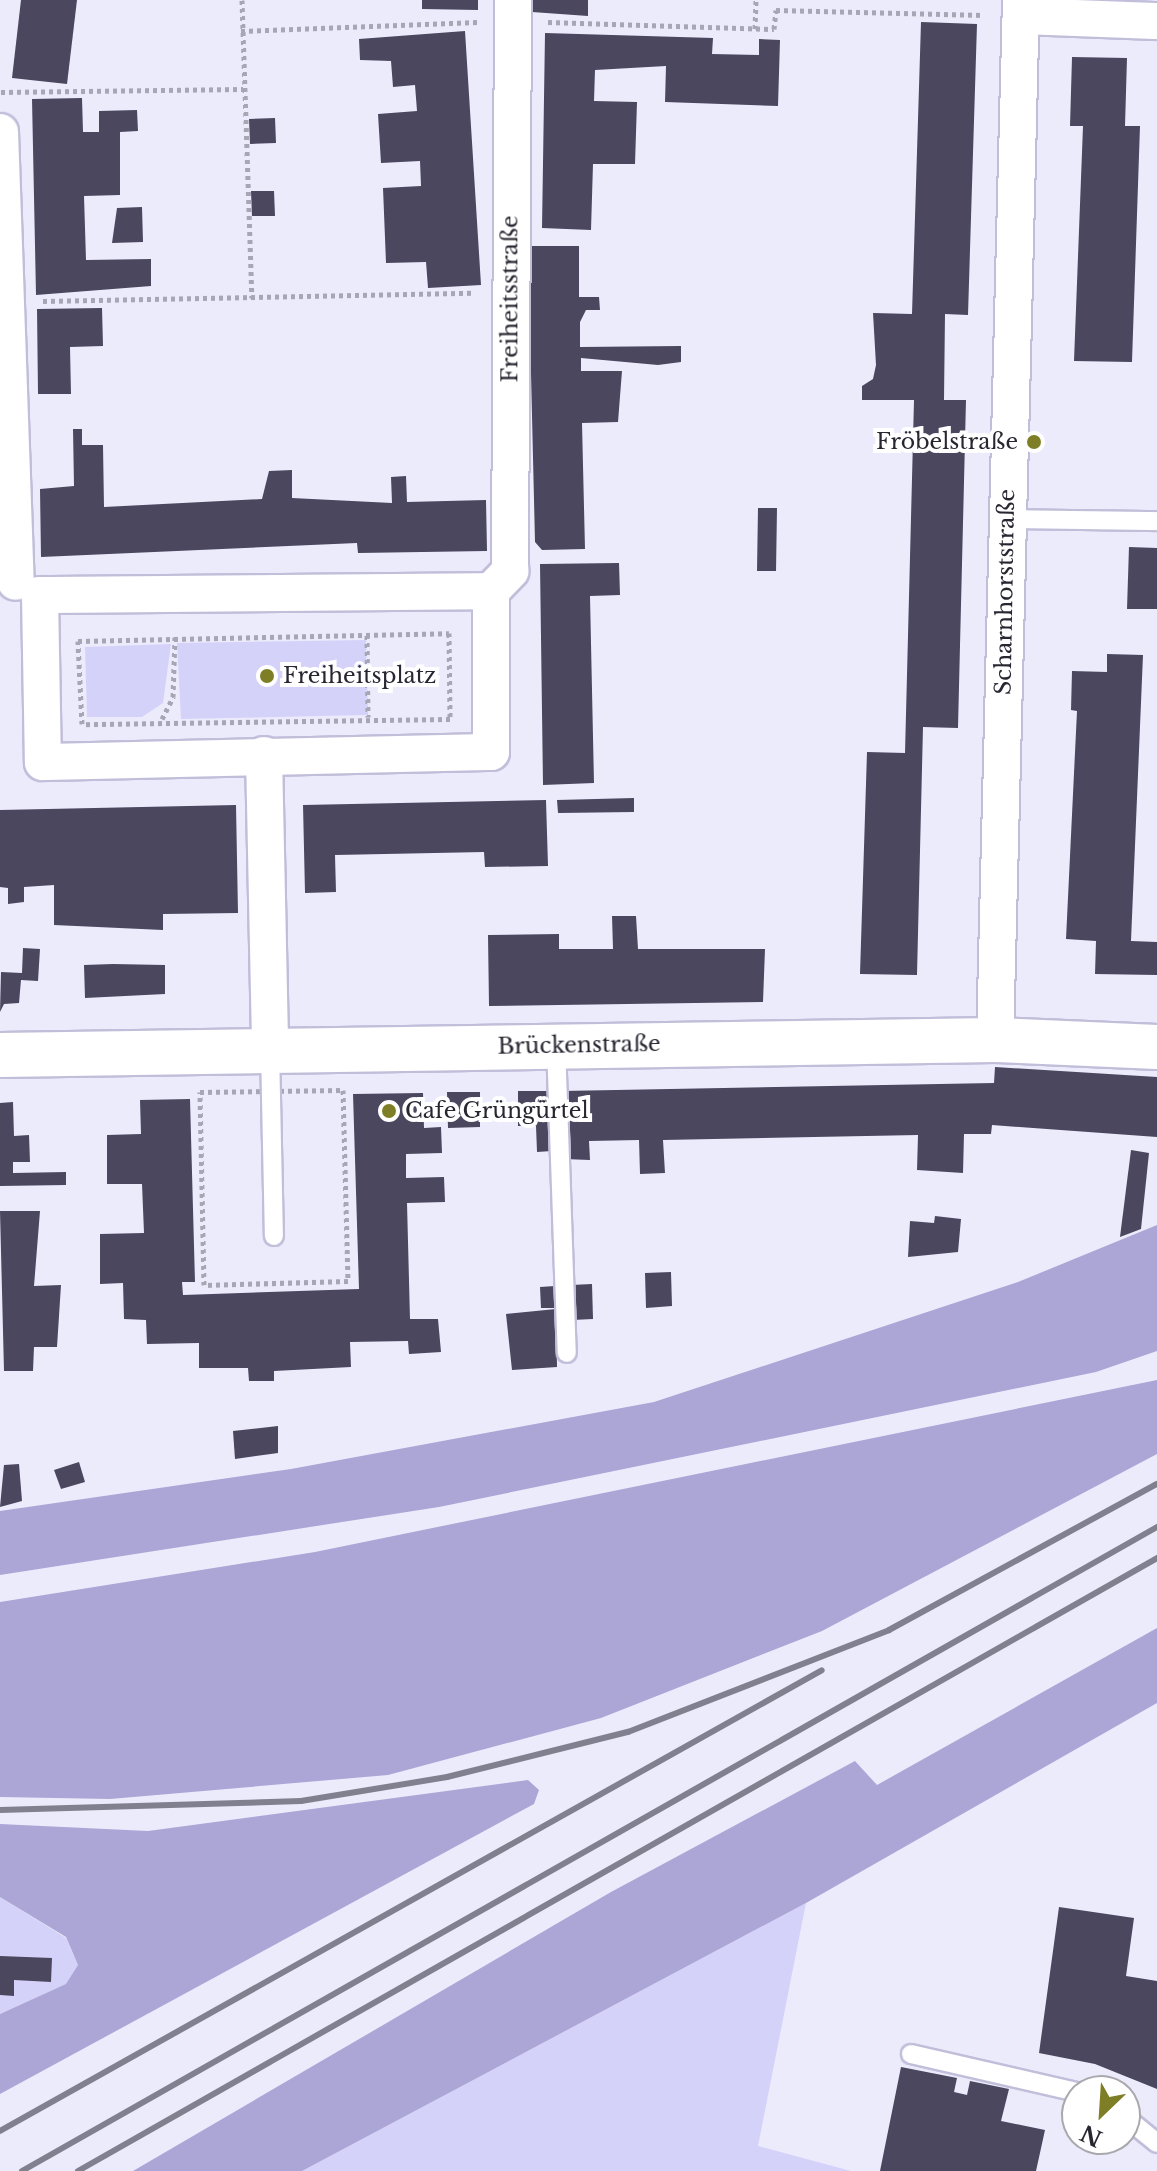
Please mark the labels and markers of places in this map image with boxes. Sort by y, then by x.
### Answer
place label: Fröbelstraße [876,429,1018,455]
marker: Fröbelstraße [1025,433,1043,451]
place label: Freiheitsplatz [283,663,436,689]
marker: Freiheitsplatz [258,667,276,685]
place label: Cafe Grüngürtel [405,1098,589,1124]
marker: Cafe Grüngürtel [380,1102,398,1120]

